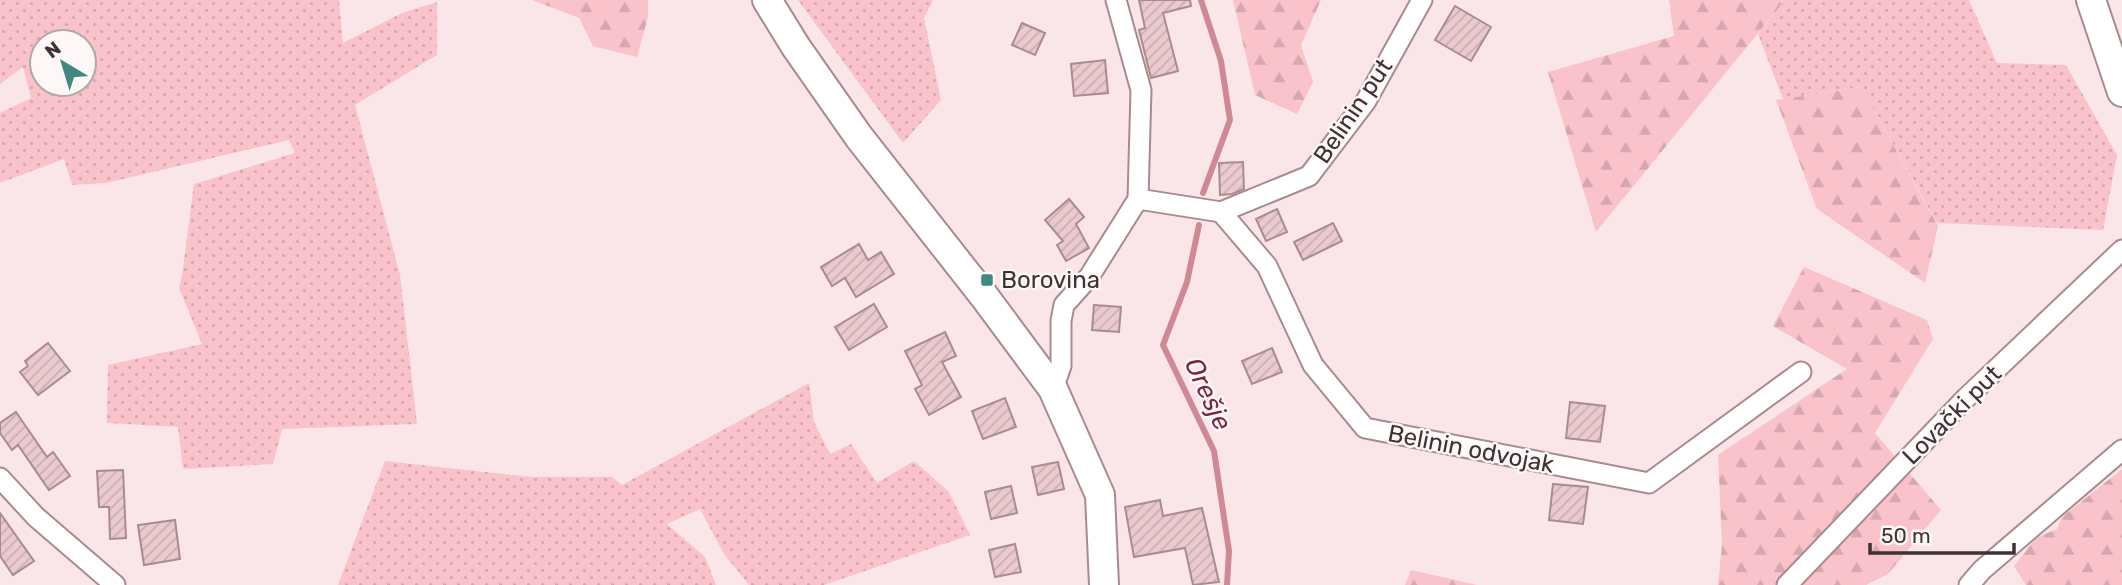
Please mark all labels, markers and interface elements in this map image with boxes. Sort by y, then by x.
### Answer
north arrow [28,28,98,98]
text: N [40,37,65,63]
street label: Belinin put [1308,53,1398,169]
place label: Borovina [1001,266,1100,294]
marker: Borovina [979,272,995,288]
water label: Orešje [1178,353,1238,436]
street label: Lovački put [1897,360,2007,470]
street label: Belinin odvojak [1386,419,1557,479]
scale bar [1870,512,2014,556]
text: 50 m [1881,523,1931,548]

